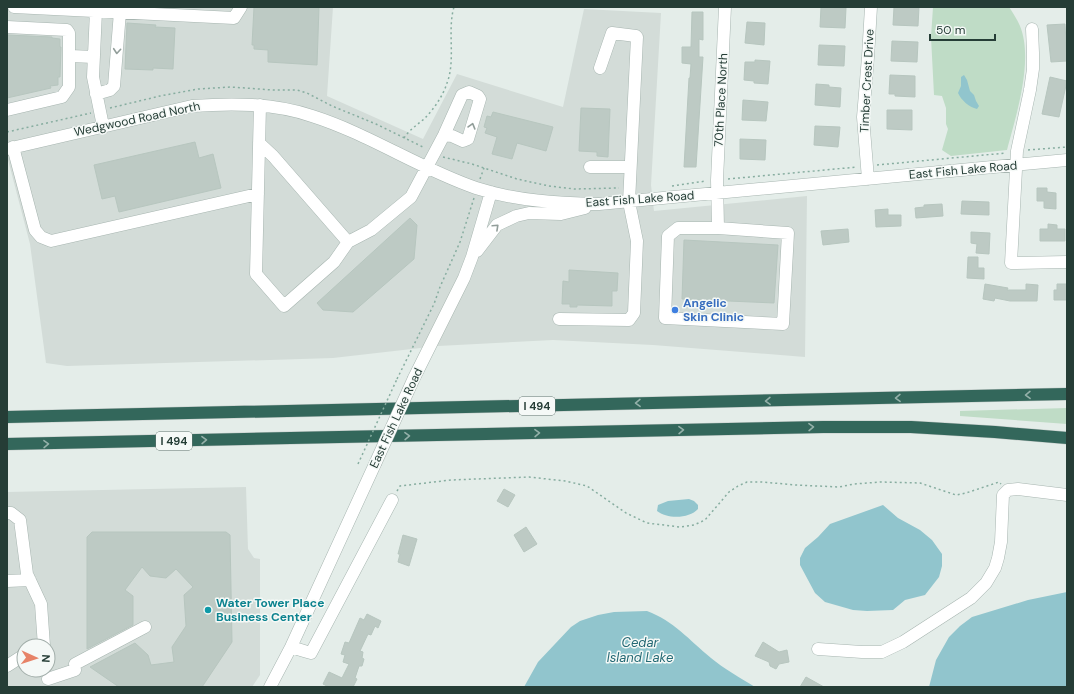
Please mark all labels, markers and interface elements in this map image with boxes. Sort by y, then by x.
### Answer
scale bar [930,16,995,42]
text: 50 m [936,22,965,38]
street label: Timber Crest Drive [856,28,878,133]
one-way arrow [112,48,121,54]
street label: 70th Place North [711,53,731,147]
street label: Wedgwood Road North [72,98,202,140]
one-way arrow [467,123,476,130]
street label: East Fish Lake Road [908,157,1018,183]
street label: East Fish Lake Road [585,187,695,211]
one-way arrow [491,225,499,232]
place label: Angelic Skin Clinic [683,295,744,325]
marker: Angelic Skin Clinic [670,305,680,315]
street label: East Fish Lake Road [366,365,426,471]
one-way arrow [1025,391,1031,399]
one-way arrow [895,394,901,402]
one-way arrow [765,396,771,405]
road number: I 494 [519,397,555,415]
one-way arrow [635,399,641,408]
one-way arrow [808,423,814,431]
one-way arrow [678,426,684,434]
one-way arrow [534,429,540,437]
road number: I 494 [156,432,192,450]
one-way arrow [404,432,410,440]
one-way arrow [201,436,207,444]
one-way arrow [43,439,49,448]
place label: Water Tower Place Business Center [216,595,324,625]
marker: Water Tower Place Business Center [203,605,213,615]
water label: Cedar Island Lake [607,634,673,666]
north arrow [16,638,56,678]
text: N [39,654,53,663]

